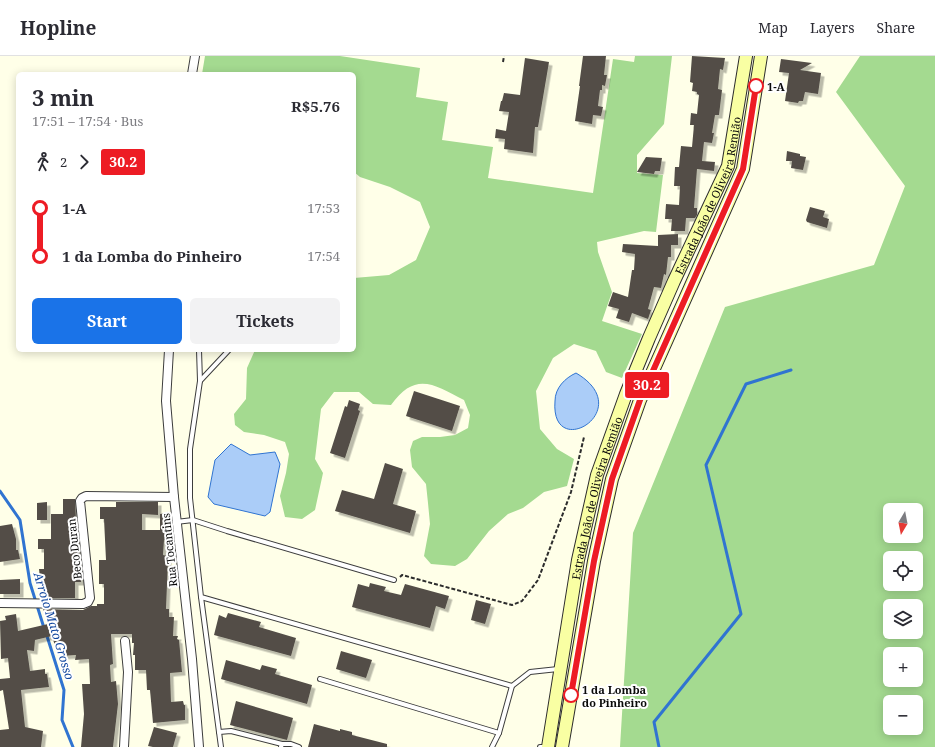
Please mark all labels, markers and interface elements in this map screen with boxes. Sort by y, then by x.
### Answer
text: Hopline [20,15,96,41]
text: Map [758,18,788,37]
text: Layers [810,18,855,37]
text: Share [877,18,915,37]
marker: 1-A [748,78,764,94]
place label: 1-A [767,79,786,94]
text: 3 min [32,82,94,112]
text: R$5.76 [291,96,340,116]
text: 17:51 – 17:54 · Bus [32,112,143,130]
street label: Estrada João de Oliveira Remião [671,116,743,277]
icon: walk [32,151,54,173]
icon: forward [73,151,95,173]
text: 30.2 [109,152,137,171]
text: 2 [60,153,67,171]
text: 1-A [62,198,86,218]
text: 17:53 [307,199,340,217]
text: 1 da Lomba do Pinheiro [62,246,242,266]
text: 17:54 [307,247,340,265]
button: Start [32,298,182,344]
button: Tickets [190,298,340,344]
line badge: 30.2 [619,372,675,398]
text: 30.2 [633,375,661,394]
street label: Estrada João de Oliveira Remião [567,414,625,581]
north arrow [883,503,923,543]
map controls [883,503,923,735]
street label: Rua Tocantins [158,512,180,588]
street label: Beco Duran [63,518,85,580]
button: locate [883,551,923,591]
water label: Arroio Mato Grosso [29,569,78,682]
button: layers [883,599,923,639]
button: + [883,647,923,687]
place label: 1 da Lomba do Pinheiro [582,682,647,710]
marker: 1 da Lomba do Pinheiro [563,687,579,703]
button: − [883,695,923,735]

